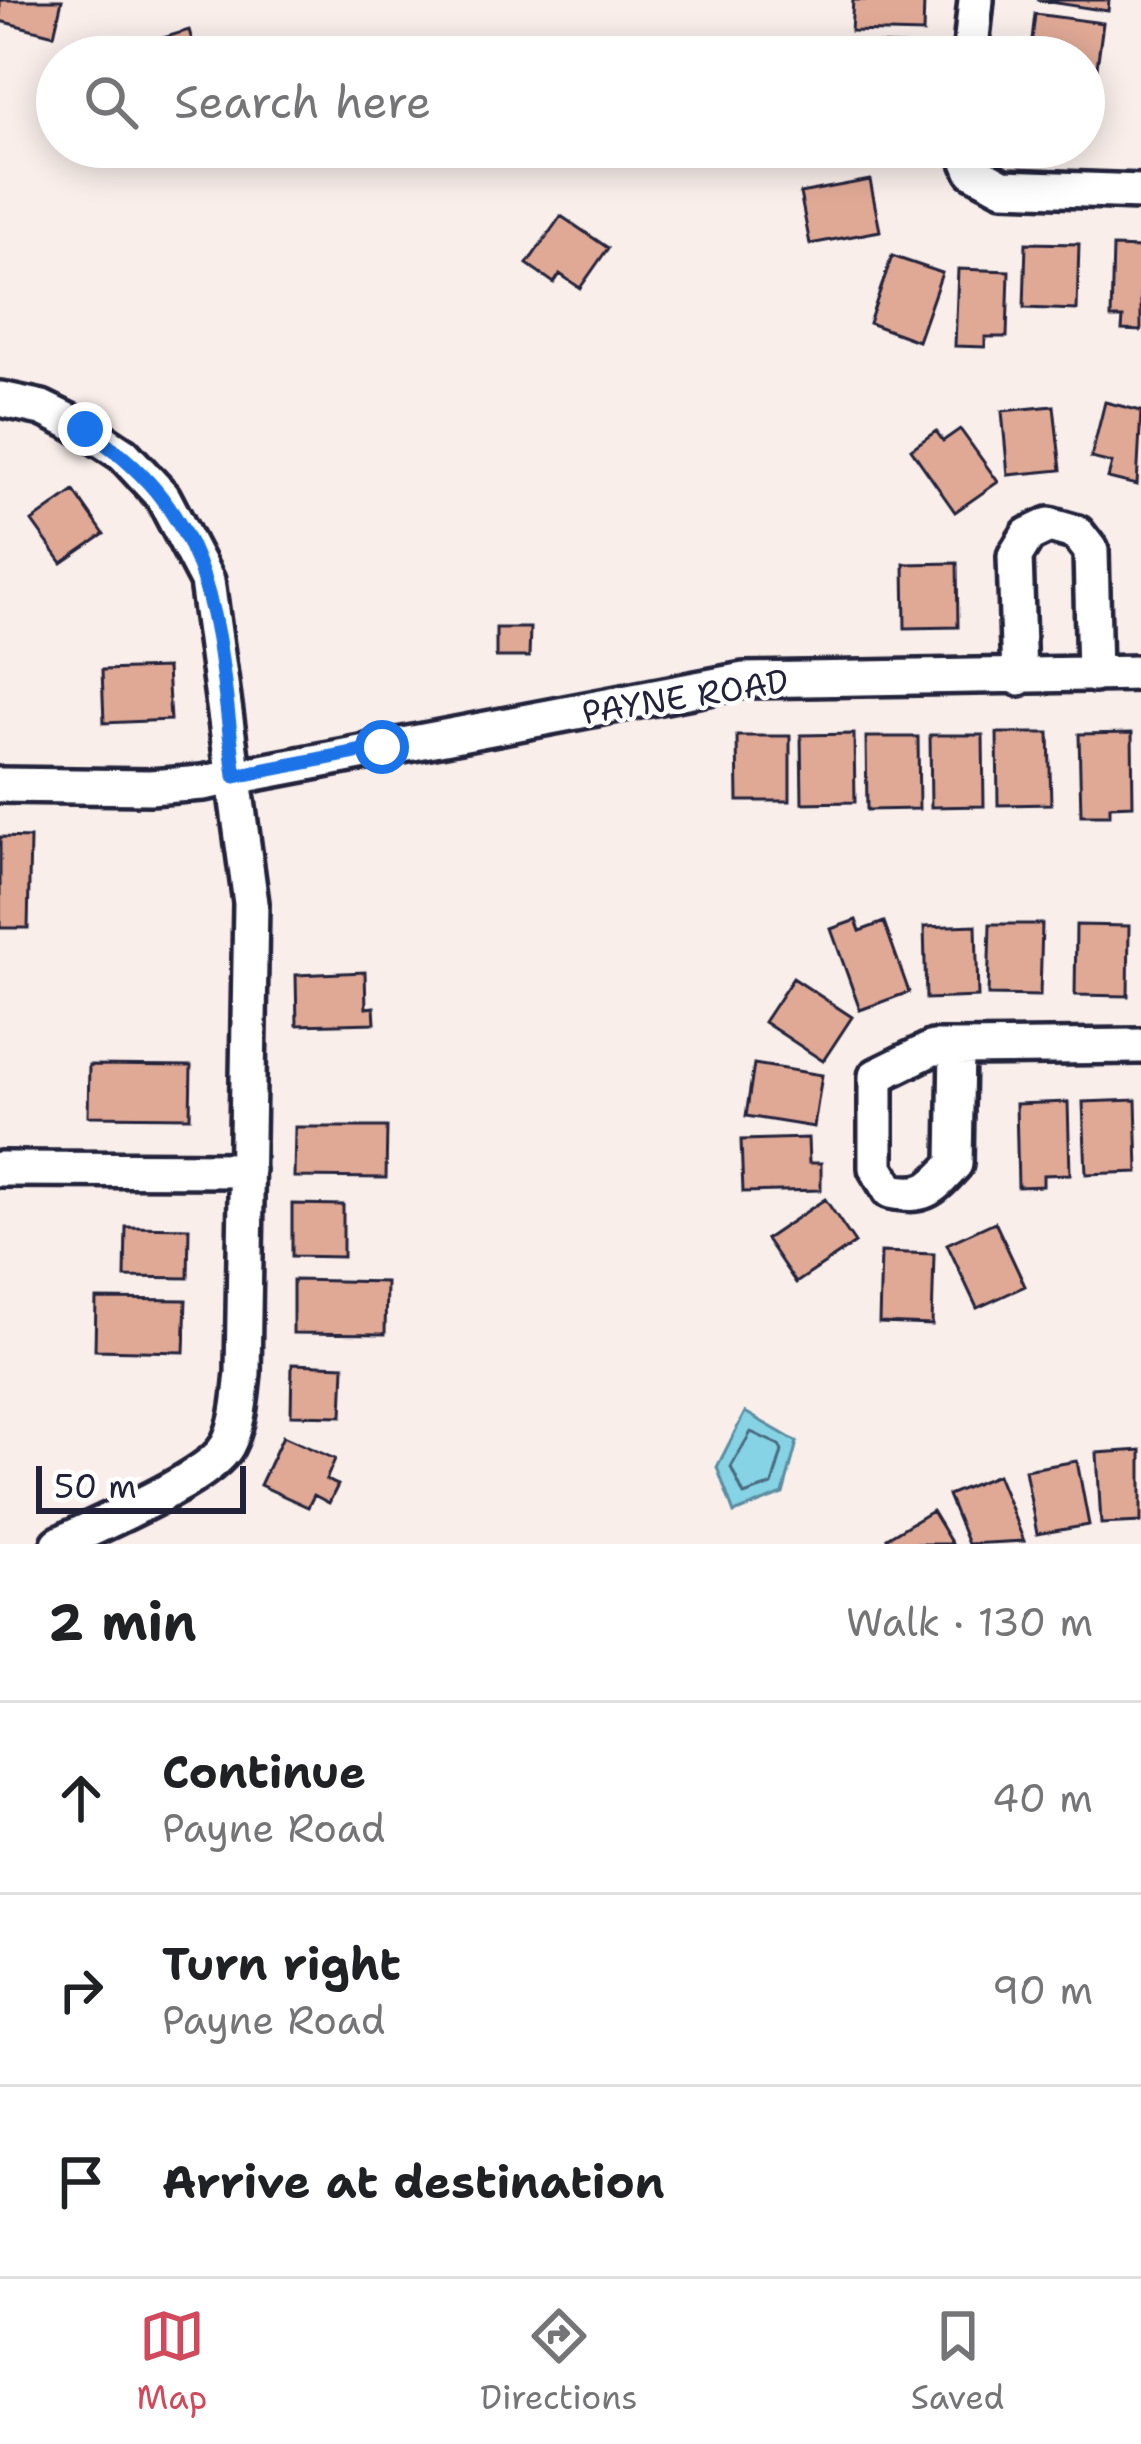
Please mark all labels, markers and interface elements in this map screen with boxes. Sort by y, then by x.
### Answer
search box [36,36,1105,168]
icon: search [78,69,144,135]
text: Search here [174,72,431,132]
route end [58,402,112,456]
street label: PAYNE ROAD [579,658,792,735]
route start [355,720,409,774]
scale bar [36,1460,246,1513]
text: 50 m [54,1464,137,1509]
text: 2 min [48,1588,197,1656]
text: Walk · 130 m [846,1596,1093,1648]
text: Continue [162,1742,366,1802]
icon: ahead [48,1765,114,1831]
text: 40 m [992,1772,1093,1824]
text: Payne Road [162,1802,386,1854]
text: Turn right [162,1934,401,1994]
icon: right [48,1957,114,2023]
text: 90 m [992,1964,1093,2016]
text: Payne Road [162,1994,386,2046]
icon: arrive [48,2149,114,2215]
text: Arrive at destination [162,2152,665,2212]
tab: Map [137,2303,207,2420]
tab: Directions [480,2303,638,2420]
tab: Saved [911,2303,1004,2420]

